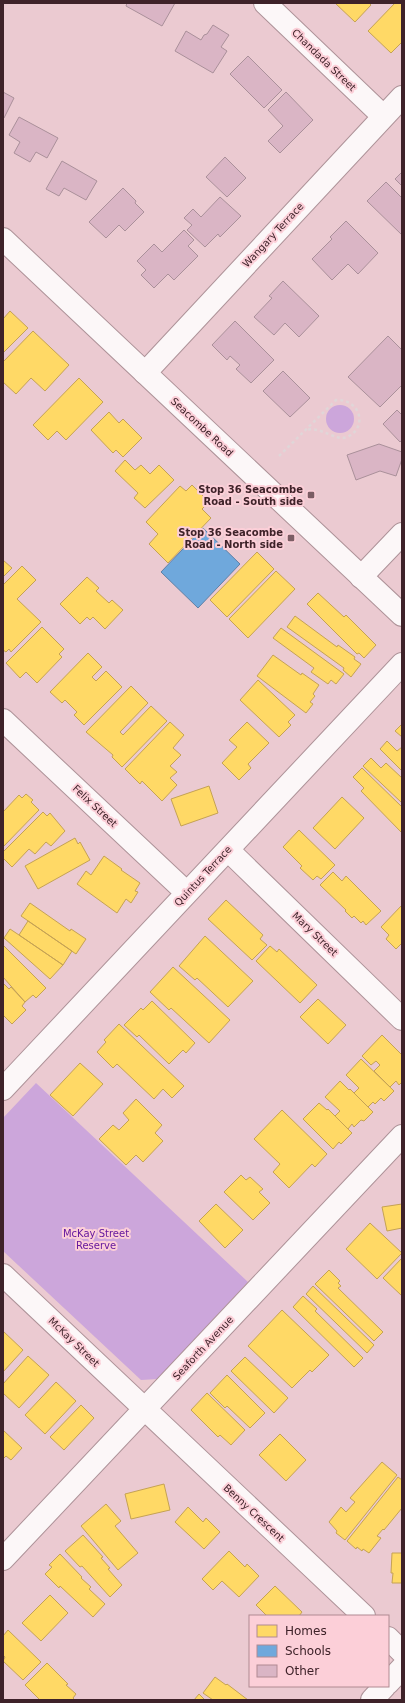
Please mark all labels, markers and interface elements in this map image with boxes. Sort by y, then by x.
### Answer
street label: Chandada Street [290,27,358,93]
street label: Wangary Terrace [240,201,306,269]
street label: Seacombe Road [169,395,235,459]
place label: Stop 36 Seacombe Road - South side [198,484,303,507]
marker: Stop 36 Seacombe Road - South side [306,490,316,500]
place label: Stop 36 Seacombe Road - North side [178,527,283,550]
marker: Stop 36 Seacombe Road - North side [286,533,296,543]
street label: Felix Street [71,783,119,829]
street label: Quintus Terrace [172,844,234,908]
street label: Mary Street [290,910,340,958]
park label: McKay Street Reserve [63,1228,129,1251]
street label: Seaforth Avenue [171,1314,235,1382]
street label: McKay Street [46,1315,102,1369]
street label: Benny Crescent [221,1482,287,1544]
legend [249,1615,389,1687]
text: Homes [285,1624,327,1638]
text: Schools [285,1644,331,1658]
text: Other [285,1664,319,1678]

